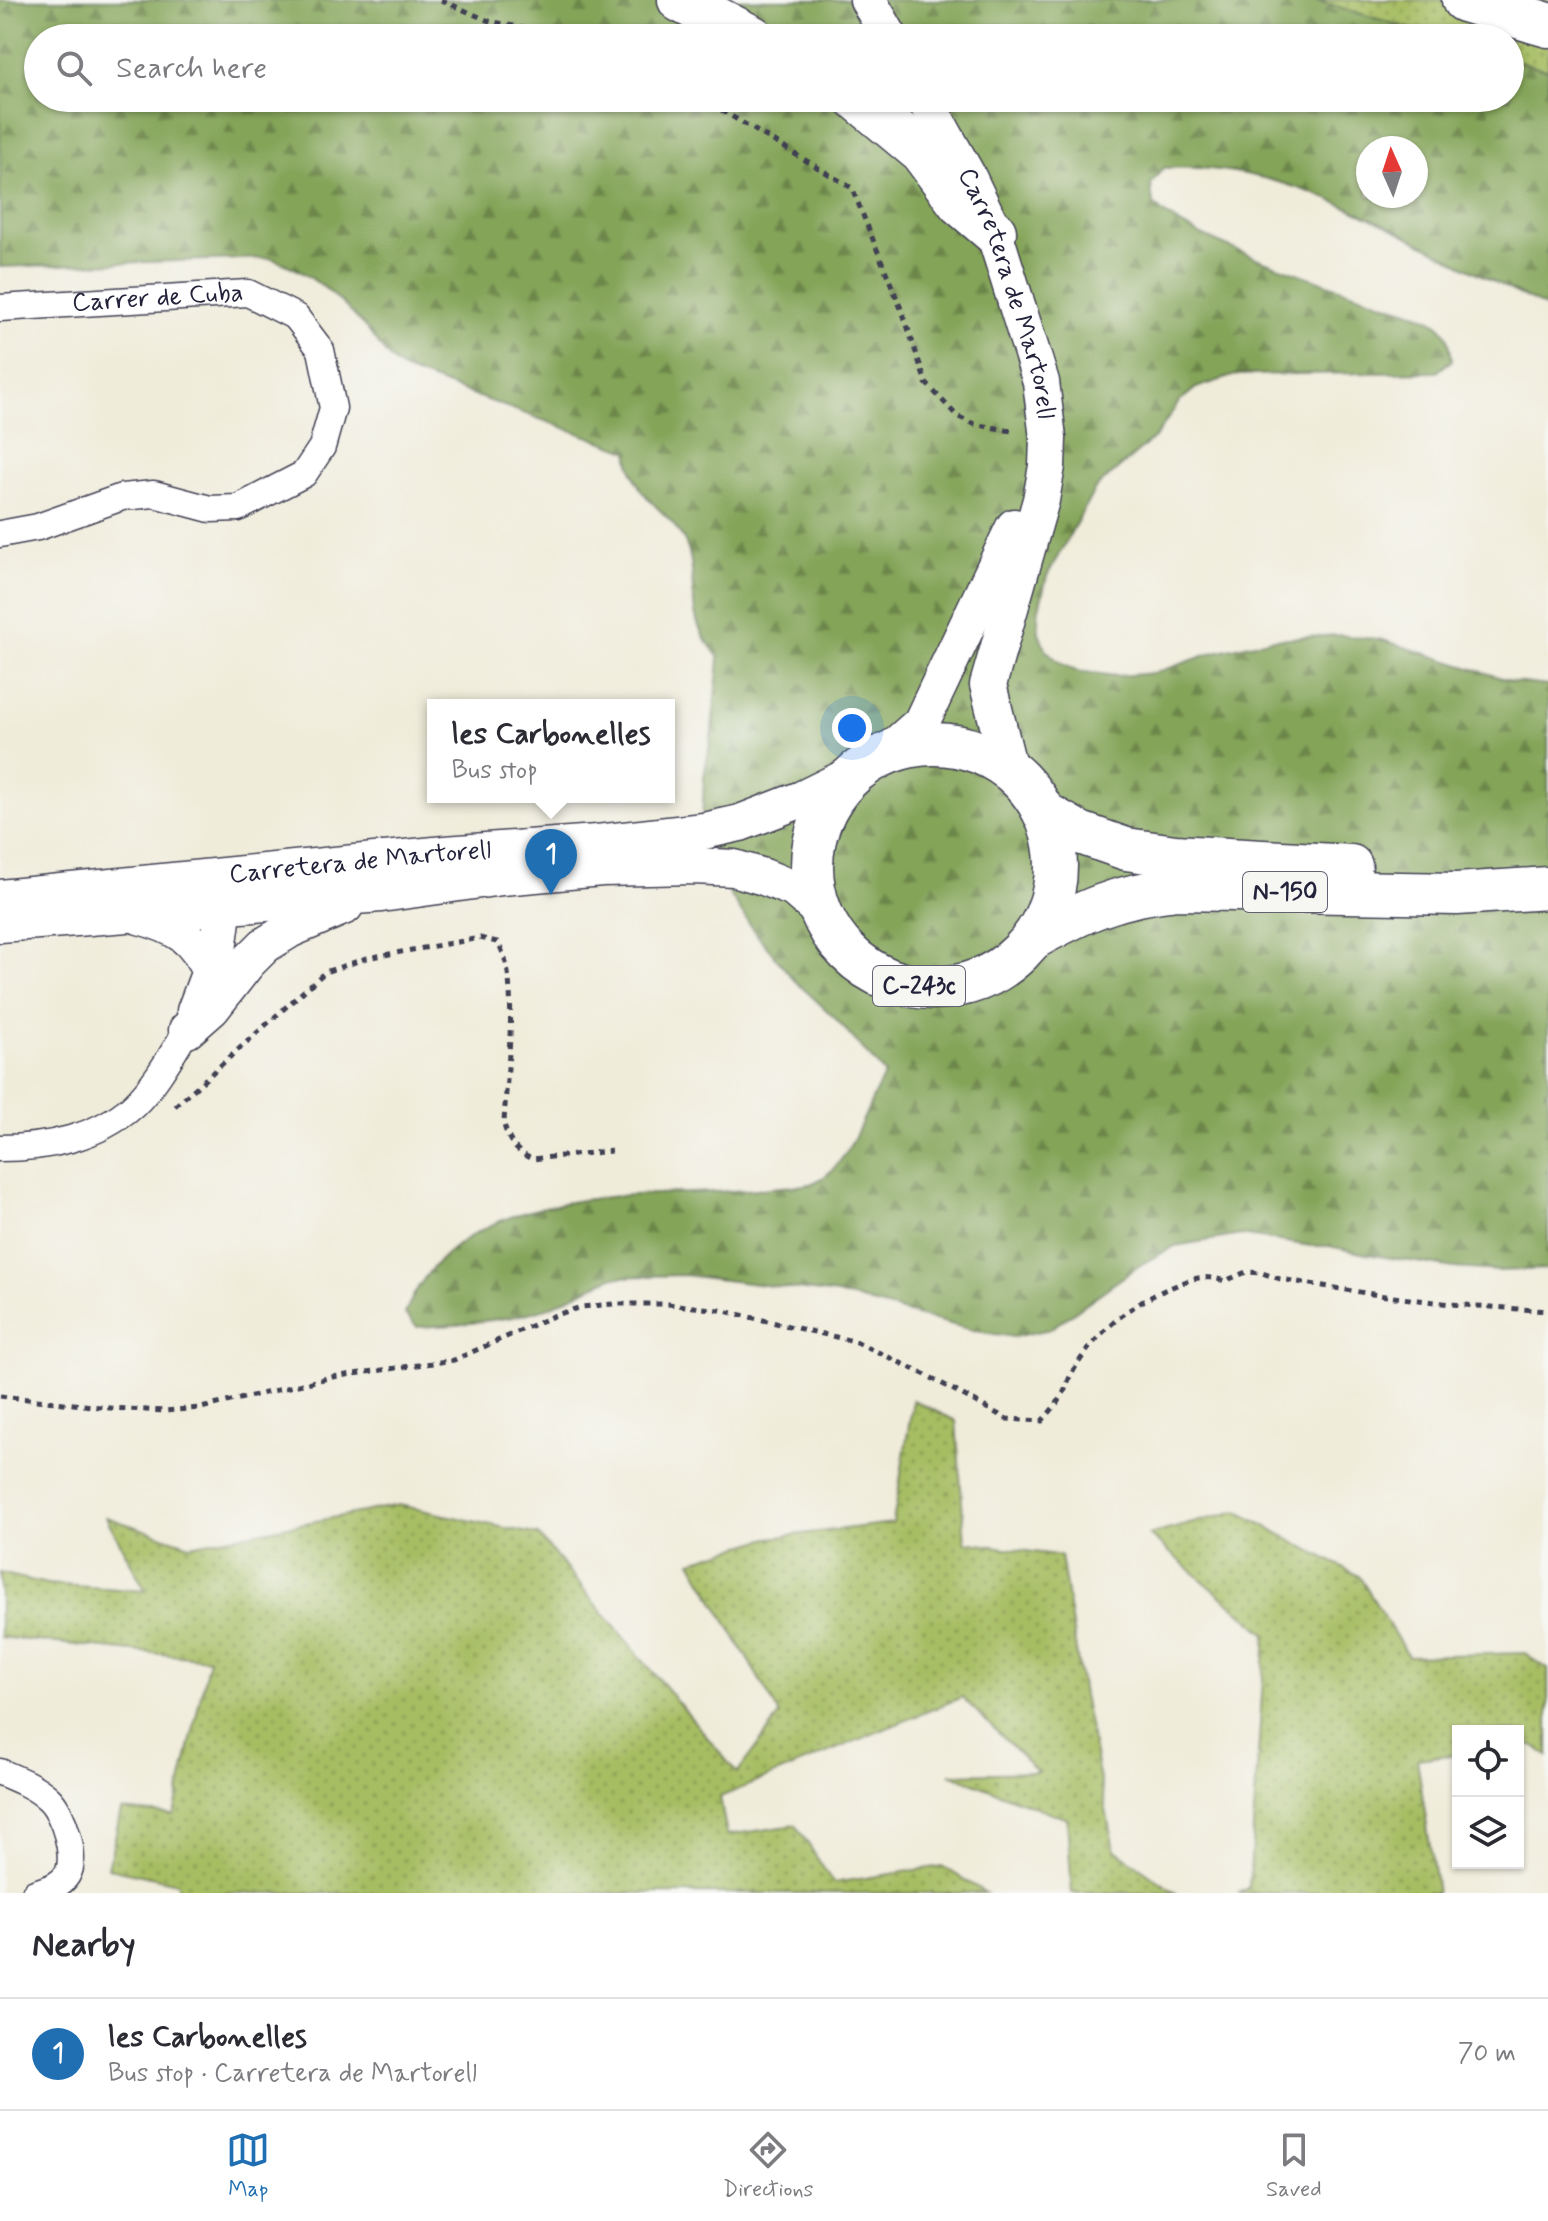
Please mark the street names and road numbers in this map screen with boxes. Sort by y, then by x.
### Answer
street label: Carretera de Martorell [949,163,1062,421]
street label: Carrer de Cuba [71,276,244,321]
street label: Carretera de Martorell [228,834,492,892]
road number: N-150 [1243,872,1327,912]
road number: C-243c [873,966,965,1006]

